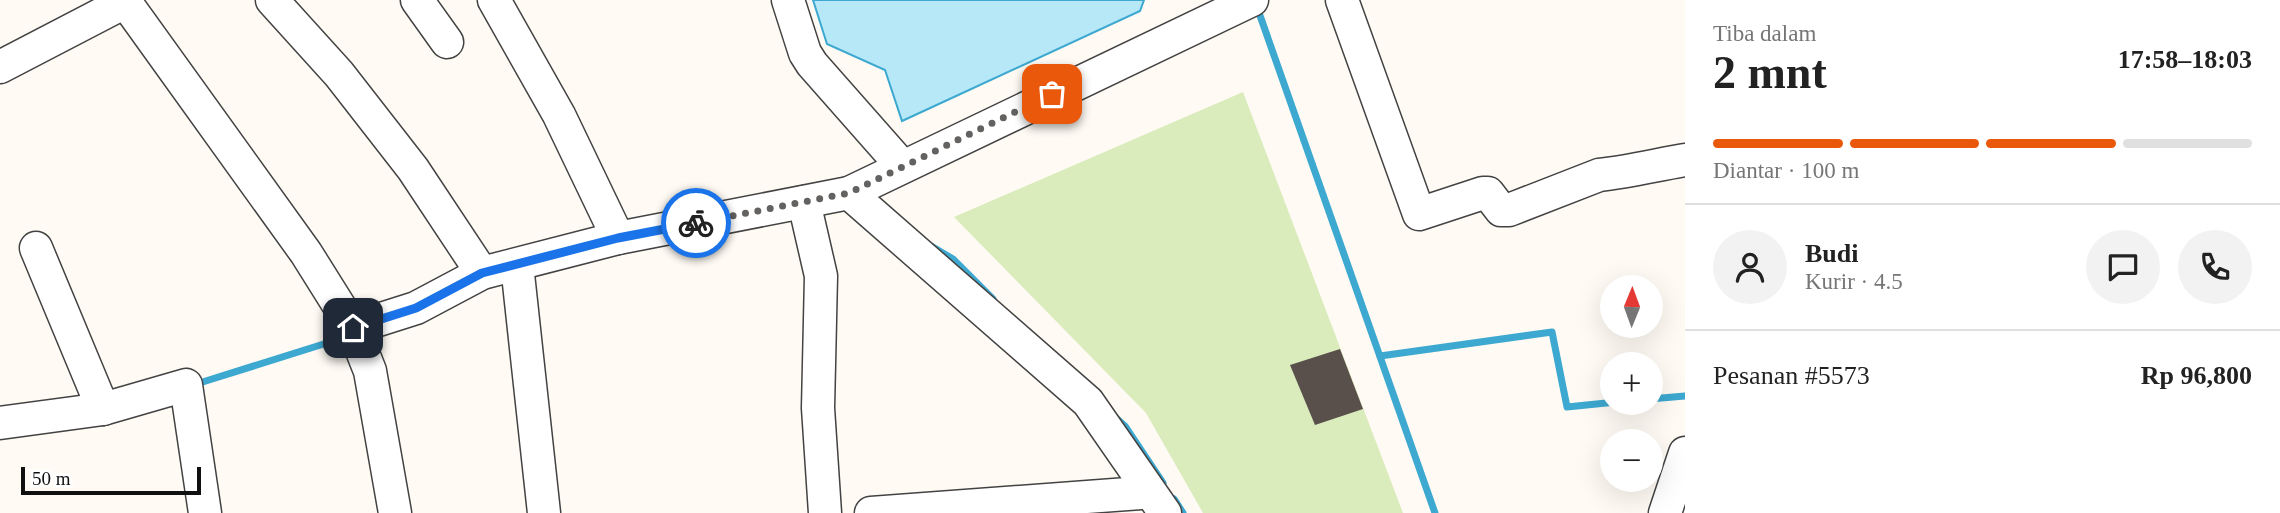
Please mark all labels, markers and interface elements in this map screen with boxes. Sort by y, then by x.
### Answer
text: Tiba dalam [1713,21,1816,46]
text: 17:58–18:03 [2118,45,2252,74]
text: 2 mnt [1713,47,1827,98]
pin [1022,64,1082,124]
icon: bag [1033,75,1071,113]
text: Diantar · 100 m [1713,158,1859,183]
courier [661,188,731,258]
icon: bike [677,204,715,242]
button: person [1713,230,1787,304]
button: chat [2086,230,2160,304]
button: phone [2178,230,2252,304]
text: Budi [1805,239,1859,268]
text: Kurir · 4.5 [1805,269,1903,294]
north arrow [1600,275,1662,338]
map controls [1600,275,1663,492]
pin [323,298,383,358]
icon: home [334,309,372,347]
button: + [1600,352,1663,415]
text: Pesanan #5573 [1713,361,1870,390]
text: Rp 96,800 [2141,361,2252,390]
button: − [1600,429,1663,492]
scale bar [21,464,201,496]
text: 50 m [32,468,71,489]

